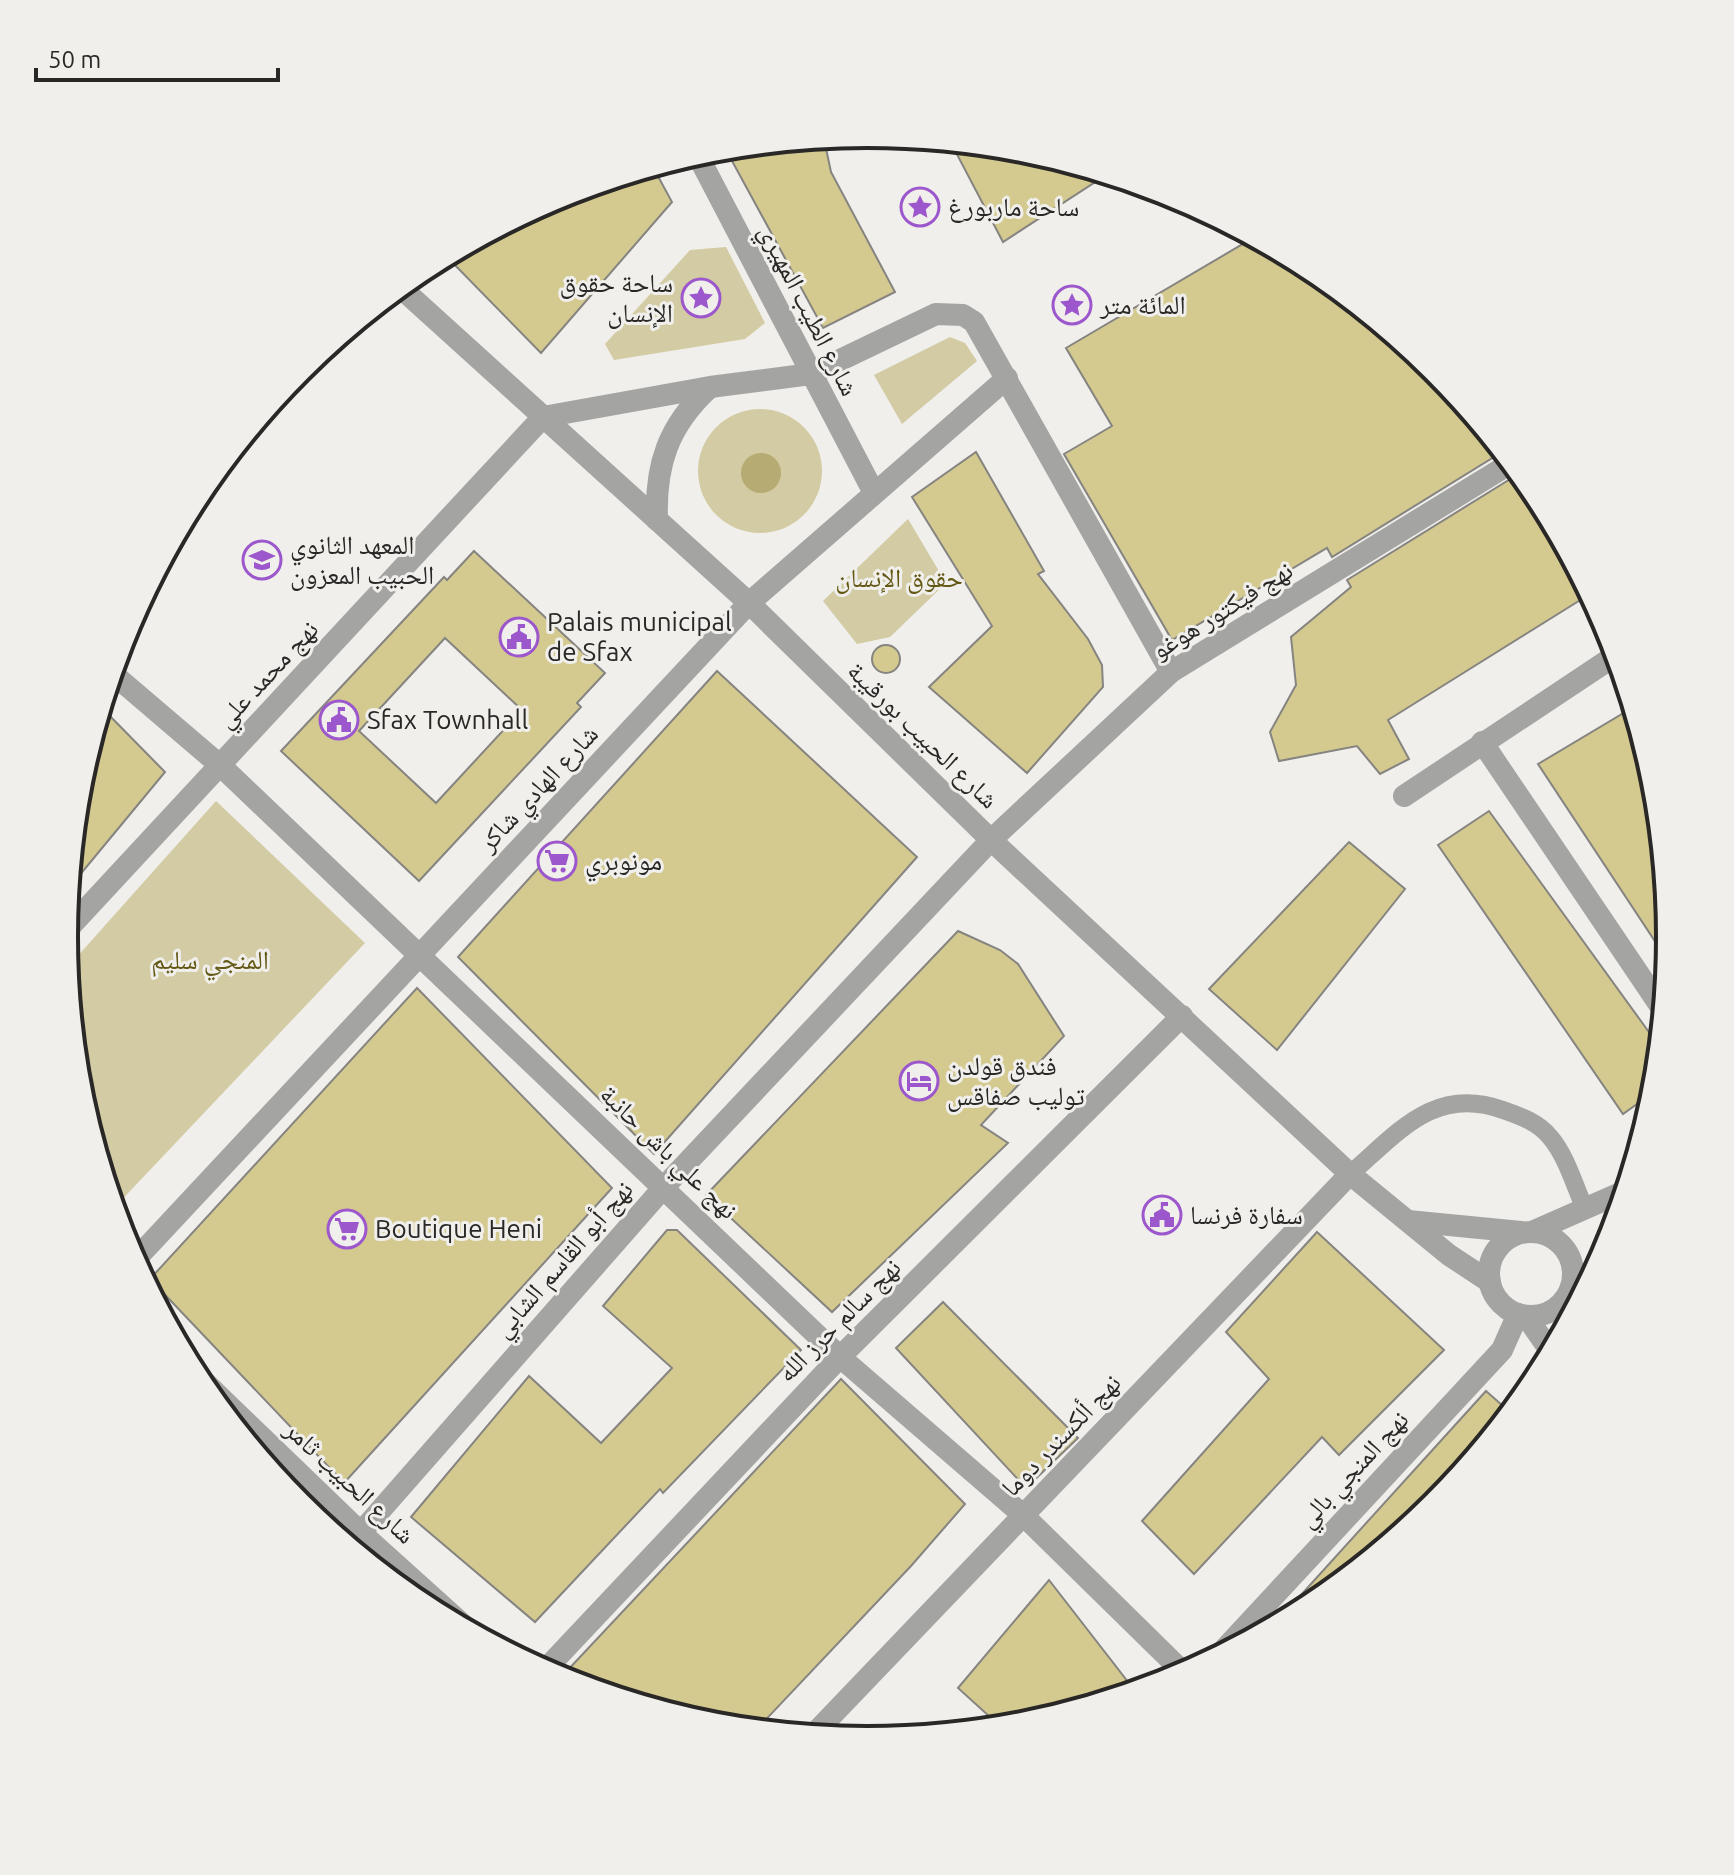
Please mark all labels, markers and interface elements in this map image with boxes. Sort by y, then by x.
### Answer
scale bar [36,32,278,82]
text: 50 m [48,46,101,73]
place icon: ساحة ماربورغ [899,186,941,228]
place label: ساحة ماربورغ [948,192,1079,223]
street label: شارع الطيب المهيري [748,219,865,403]
place label: ساحة حقوق الإنسان [559,268,673,329]
place icon: ساحة حقوق الإنسان [680,277,722,319]
place icon: المائة متر [1051,284,1093,326]
place label: المائة متر [1099,290,1186,320]
place label: المعهد الثانوي الحبيب المعزون [290,530,434,591]
school or university icon: المعهد الثانوي الحبيب المعزون [241,539,283,581]
street label: نهج فيكتور هوغو [1146,555,1299,667]
park label: حقوق الإنسان [835,563,963,594]
place label: Palais municipal de Sfax [547,607,732,666]
street label: نهج محمد علي [210,614,328,738]
public building icon: Palais municipal de Sfax [498,616,540,658]
street label: شارع الحبيب بورقيبة [841,656,1004,815]
public building icon: Sfax Townhall [318,699,360,741]
place label: Sfax Townhall [367,705,528,734]
street label: شارع الهادي شاكر [471,719,608,862]
supermarket icon: مونوبري [536,840,578,882]
place label: مونوبري [585,846,662,882]
park label: المنجي سليم [151,945,269,981]
place label: فندق قولدن توليب صفاقس [947,1051,1085,1112]
hotel icon: فندق قولدن توليب صفاقس [898,1060,940,1102]
street label: نهج علي باش حانبة [590,1079,744,1229]
street label: نهج أبو القاسم الشابي [486,1174,643,1347]
public building icon: سفارة فرنسا [1141,1194,1183,1236]
place label: سفارة فرنسا [1190,1200,1303,1230]
supermarket icon: Boutique Heni [326,1208,368,1250]
place label: Boutique Heni [375,1214,542,1243]
street label: نهج سالم حرز الله [771,1252,908,1389]
street label: نهج ألكسندر دوما [995,1367,1128,1504]
street label: نهج المنجي بالي [1291,1404,1419,1537]
street label: شارع الحبيب ثامر [278,1414,421,1550]

